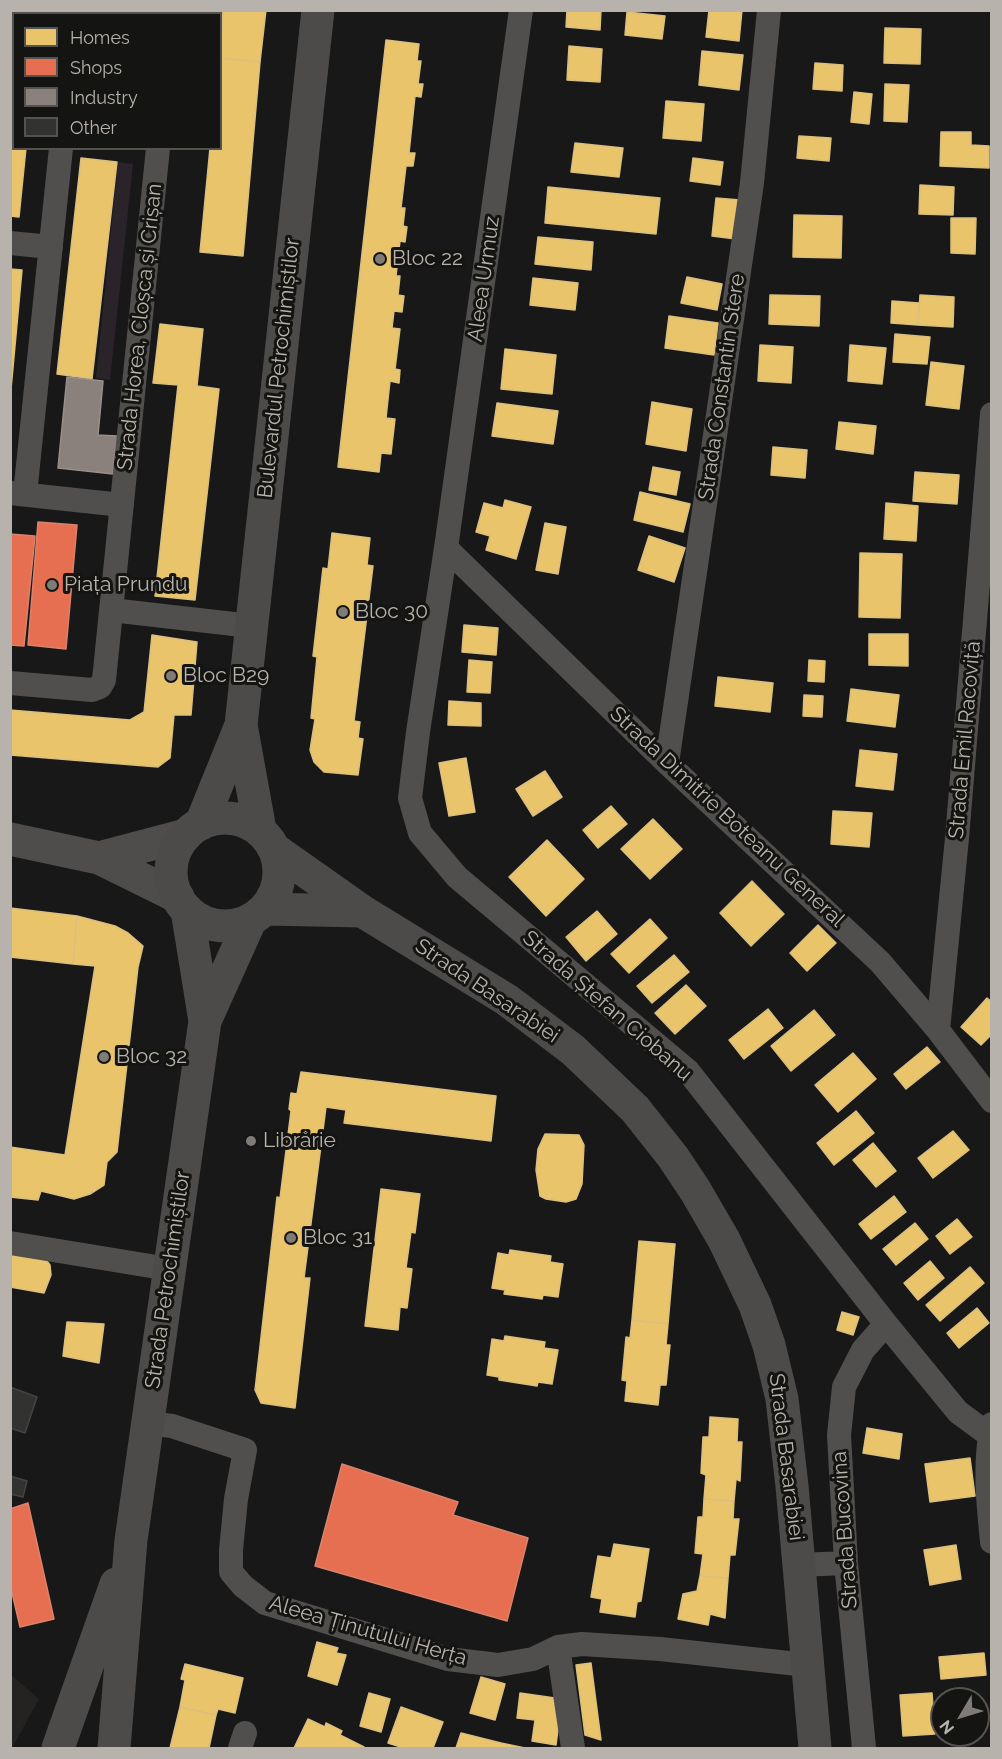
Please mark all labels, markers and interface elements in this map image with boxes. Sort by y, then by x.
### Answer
legend [12,12,222,150]
text: Homes [70,27,130,48]
text: Shops [70,57,122,78]
text: Industry [70,87,138,108]
text: Other [70,117,117,138]
street label: Strada Horea, Cloșca și Crișan [112,182,168,472]
street label: Aleea Urmuz [463,215,505,343]
street label: Bulevardul Petrochimiștilor [253,237,305,499]
place label: Bloc 22 [392,246,463,272]
marker: Bloc 22 [373,252,387,266]
street label: Strada Constantin Stere [694,272,750,502]
place label: Piața Prundu [64,572,188,598]
marker: Piața Prundu [45,578,59,592]
place label: Bloc 30 [355,599,428,625]
marker: Bloc 30 [336,605,350,619]
street label: Strada Emil Racoviță [944,640,986,840]
place label: Bloc B29 [183,663,269,689]
marker: Bloc B29 [164,669,178,683]
street label: Strada Dimitrie Boteanu General [604,701,850,933]
street label: Strada Ștefan Ciobanu [517,926,697,1086]
street label: Strada Basarabiei [410,933,564,1049]
place label: Bloc 32 [116,1044,187,1070]
marker: Bloc 32 [97,1050,111,1064]
place label: Librărie [263,1128,336,1154]
marker: Librărie [244,1134,258,1148]
street label: Strada Petrochimiștilor [140,1170,196,1390]
place label: Bloc 31 [303,1225,372,1251]
marker: Bloc 31 [284,1231,298,1245]
street label: Strada Basarabiei [763,1372,809,1542]
street label: Strada Bucovina [827,1450,863,1610]
street label: Aleea Ținutului Herța [266,1591,470,1671]
north arrow [930,1687,990,1747]
text: N [936,1716,958,1738]

